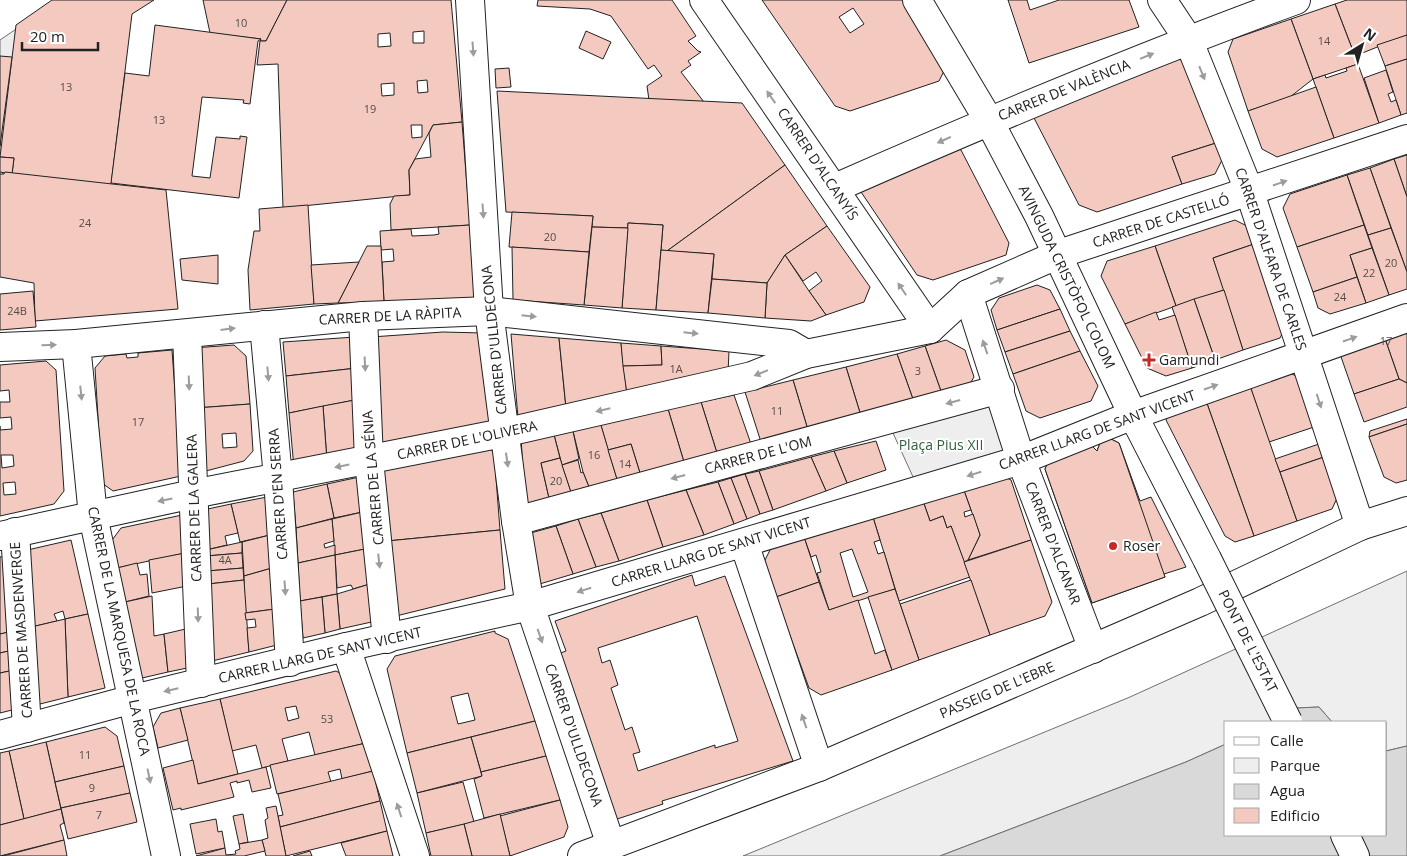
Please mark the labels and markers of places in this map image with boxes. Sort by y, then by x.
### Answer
place label: Gamundi [1159,350,1219,369]
marker: Gamundi [1143,354,1155,366]
place label: Roser [1123,536,1161,555]
marker: Roser [1107,540,1119,552]

